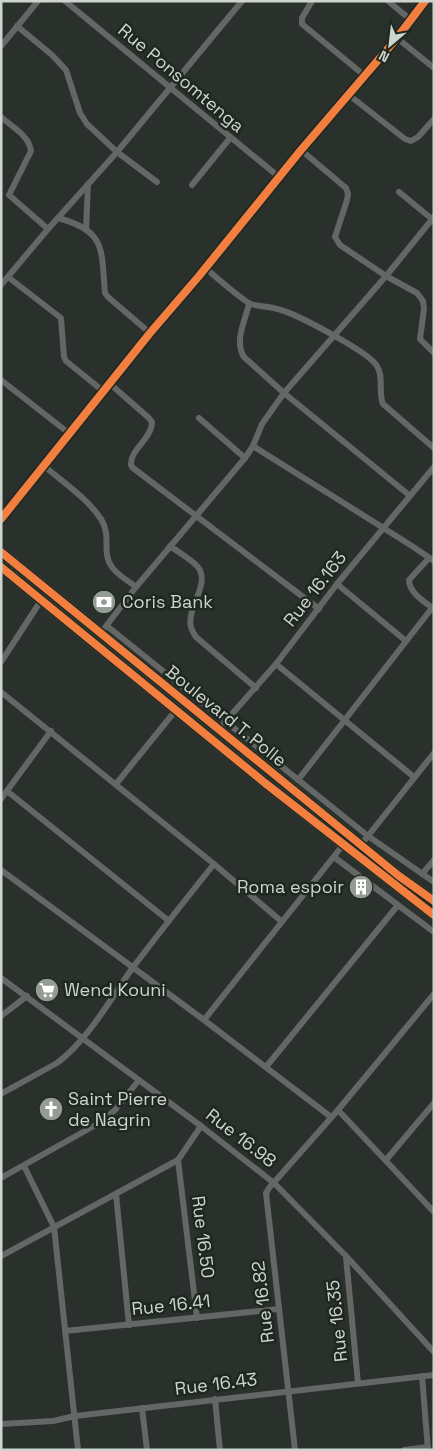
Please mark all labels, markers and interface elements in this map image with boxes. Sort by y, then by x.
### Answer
street label: Rue Ponsomtenga [114,18,249,137]
north arrow [365,20,415,70]
text: N [376,46,392,67]
street label: Rue 16.163 [278,546,351,631]
bank icon: Coris Bank [91,589,117,615]
place label: Coris Bank [122,590,213,613]
street label: Boulevard T. Polle [161,660,292,772]
building icon: Roma espoir [348,874,374,900]
place label: Roma espoir [237,875,344,898]
supermarket icon: Wend Kouni [34,977,60,1003]
place label: Wend Kouni [64,978,166,1001]
place label: Saint Pierre de Nagrin [68,1087,167,1131]
church icon: Saint Pierre de Nagrin [38,1096,64,1122]
street label: Rue 16.98 [202,1103,281,1172]
street label: Rue 16.50 [187,1194,220,1280]
street label: Rue 16.82 [246,1260,279,1345]
street label: Rue 16.35 [321,1279,352,1363]
street label: Rue 16.41 [130,1289,211,1320]
street label: Rue 16.43 [173,1367,258,1400]

